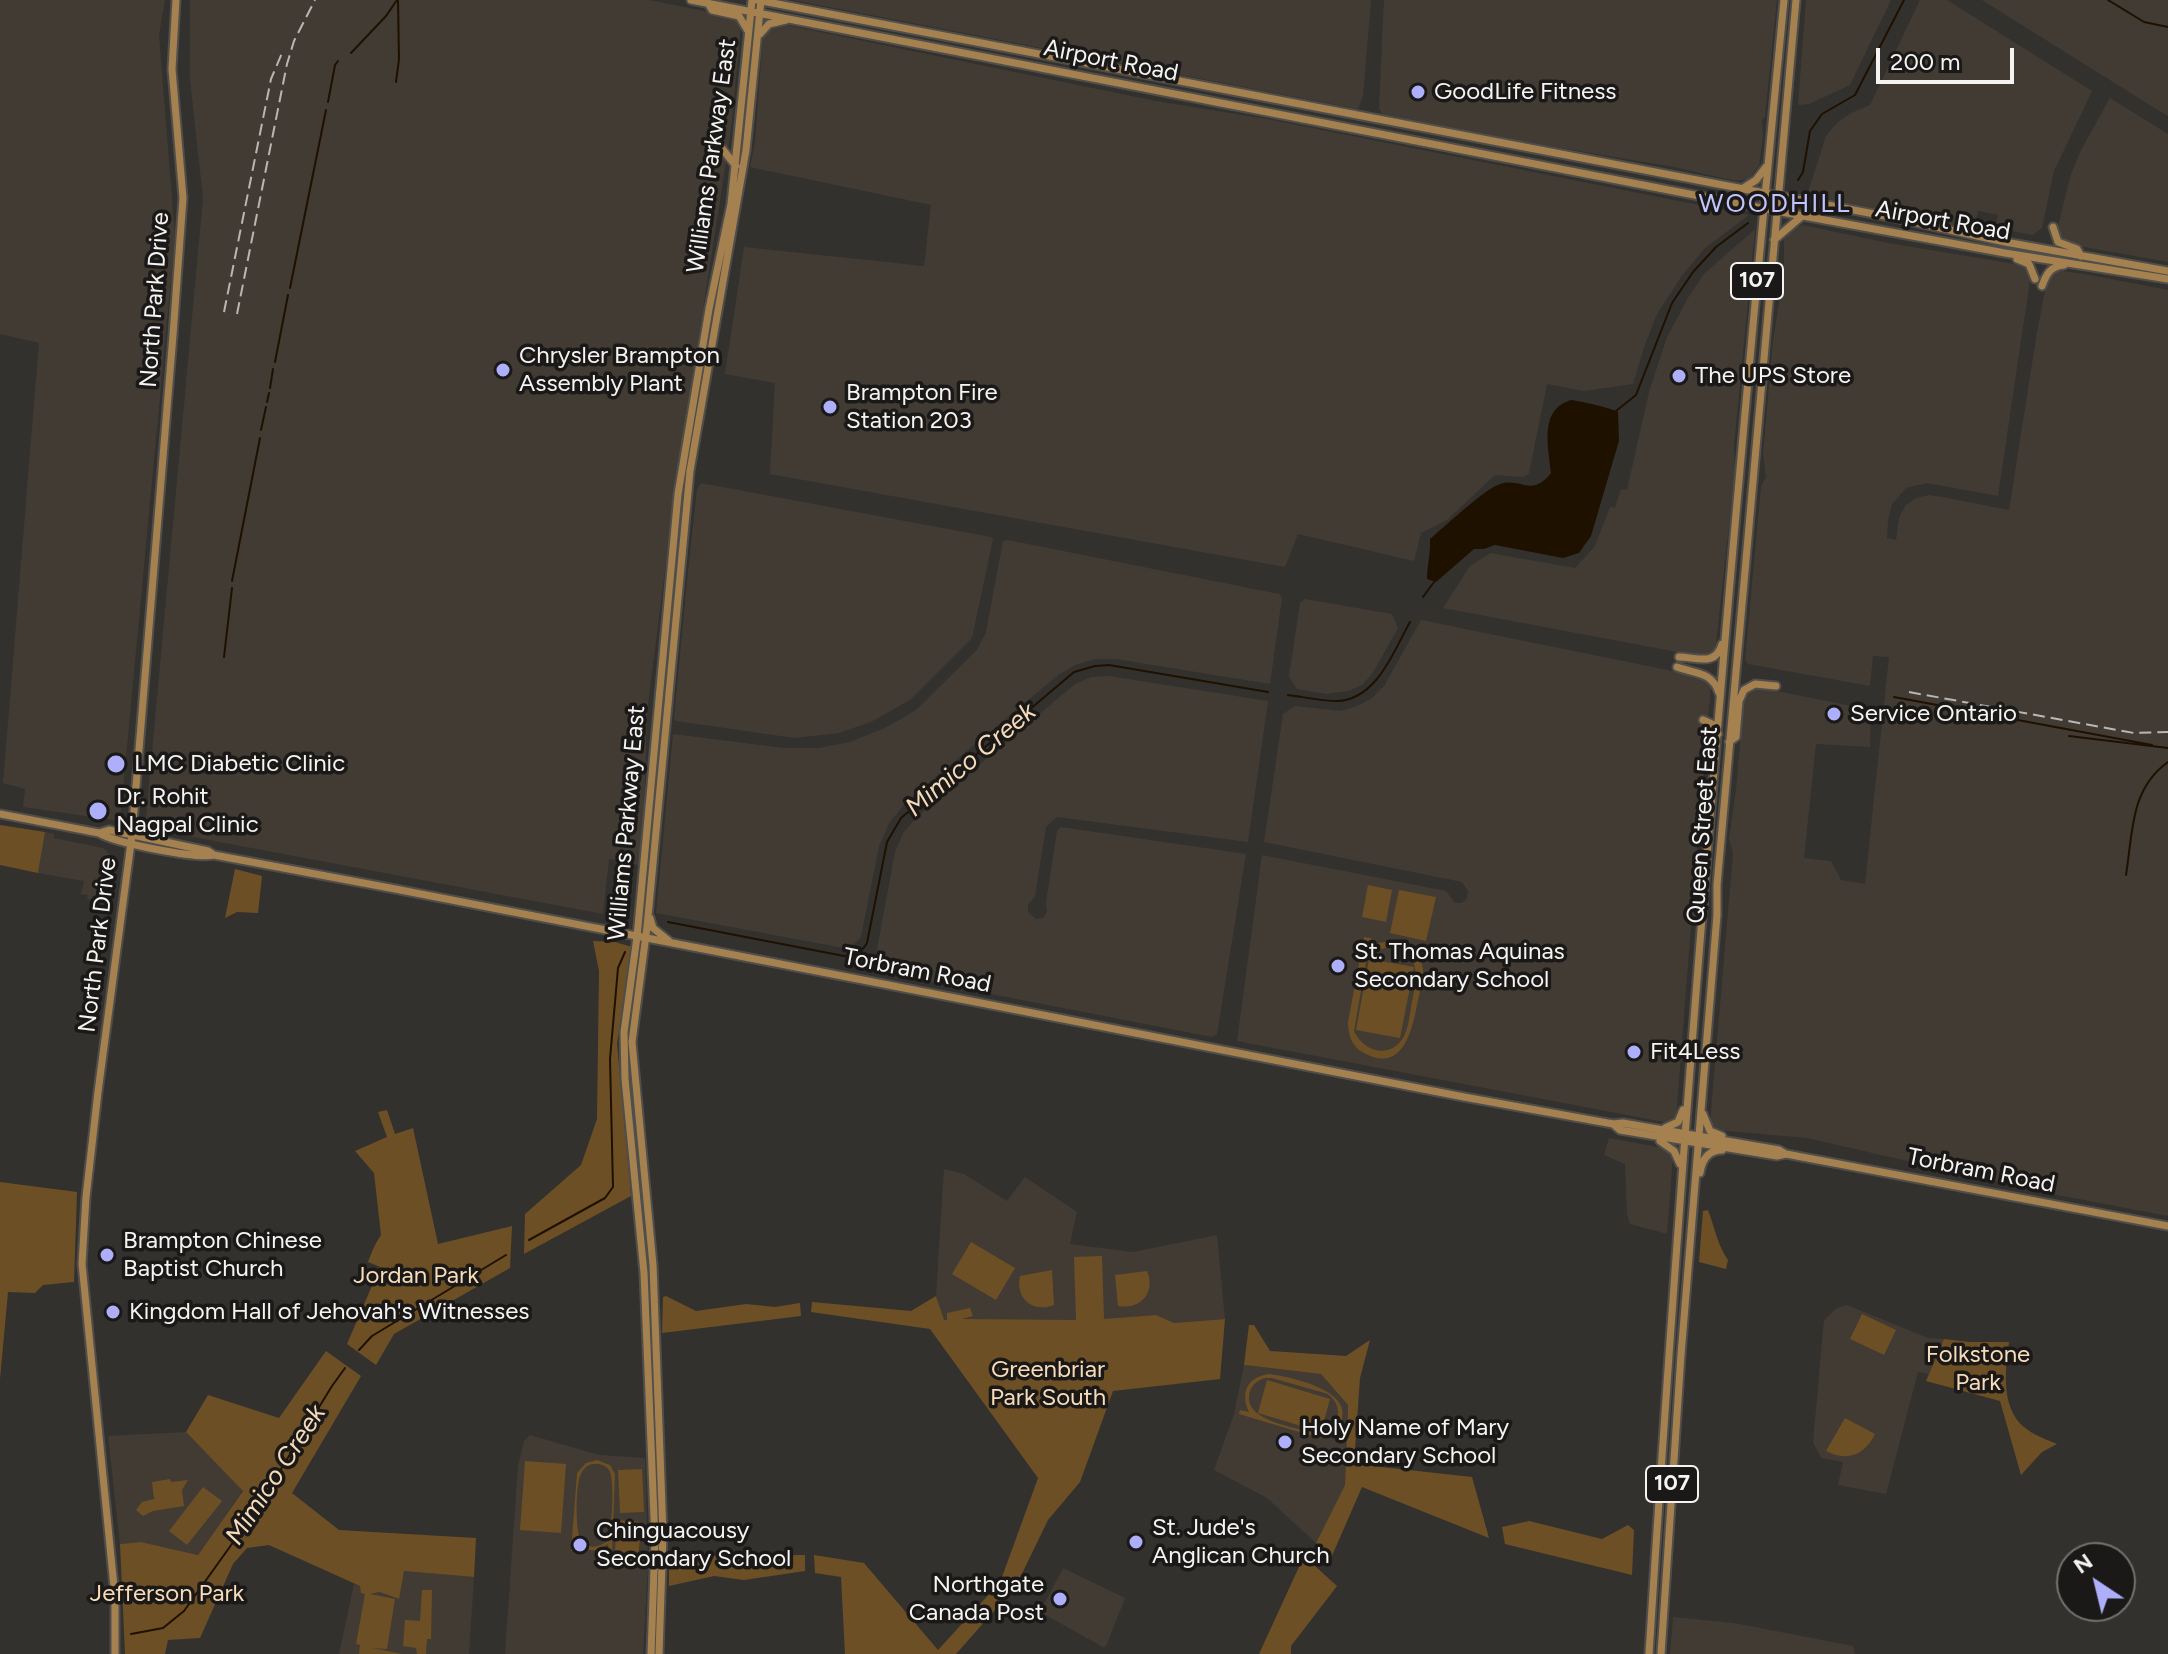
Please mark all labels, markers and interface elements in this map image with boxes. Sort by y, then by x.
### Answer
scale bar [1880,32,2018,82]
street label: Airport Road [1041,34,1181,88]
street label: Williams Parkway East [681,37,743,275]
text: 200 m [1890,47,1961,76]
place label: GoodLife Fitness [1434,78,1617,106]
marker: GoodLife Fitness [1409,83,1427,101]
district label: WOODHILL [1699,188,1851,220]
street label: Airport Road [1873,195,2013,247]
street label: North Park Drive [134,211,176,389]
road number: 107 [1731,263,1783,299]
place label: Chrysler Brampton Assembly Plant [519,342,720,398]
marker: Chrysler Brampton Assembly Plant [494,361,512,379]
place label: The UPS Store [1695,362,1851,390]
marker: The UPS Store [1670,367,1688,385]
place label: Brampton Fire Station 203 [846,379,998,435]
marker: Brampton Fire Station 203 [821,398,839,416]
water label: Mimico Creek [899,696,1043,824]
place label: Service Ontario [1850,700,2017,728]
street label: Williams Parkway East [602,704,652,942]
marker: Service Ontario [1825,705,1843,723]
street label: Queen Street East [1682,726,1724,924]
place label: LMC Diabetic Clinic [134,750,345,778]
marker: LMC Diabetic Clinic [105,753,127,775]
place label: Dr. Rohit Nagpal Clinic [116,783,259,839]
marker: Dr. Rohit Nagpal Clinic [87,800,109,822]
street label: North Park Drive [73,856,123,1034]
place label: St. Thomas Aquinas Secondary School [1354,938,1565,994]
street label: Torbram Road [841,943,993,999]
marker: St. Thomas Aquinas Secondary School [1329,957,1347,975]
place label: Fit4Less [1650,1038,1741,1066]
marker: Fit4Less [1625,1043,1643,1061]
street label: Torbram Road [1905,1143,2057,1199]
place label: Brampton Chinese Baptist Church [123,1227,322,1283]
marker: Brampton Chinese Baptist Church [98,1246,116,1264]
park label: Jordan Park [353,1262,479,1290]
place label: Kingdom Hall of Jehovah's Witnesses [129,1298,530,1326]
marker: Kingdom Hall of Jehovah's Witnesses [104,1303,122,1321]
park label: Folkstone Park [1926,1341,2030,1397]
park label: Greenbriar Park South [990,1356,1106,1412]
water label: Mimico Creek [219,1399,333,1551]
place label: Holy Name of Mary Secondary School [1301,1414,1509,1470]
marker: Holy Name of Mary Secondary School [1276,1433,1294,1451]
road number: 107 [1646,1466,1698,1502]
place label: St. Jude's Anglican Church [1152,1514,1330,1570]
place label: Chinguacousy Secondary School [596,1517,791,1573]
marker: St. Jude's Anglican Church [1127,1533,1145,1551]
marker: Chinguacousy Secondary School [571,1536,589,1554]
north arrow [2056,1542,2136,1622]
text: N [2068,1548,2098,1580]
place label: Northgate Canada Post [909,1571,1044,1627]
park label: Jefferson Park [90,1580,244,1608]
marker: Northgate Canada Post [1051,1590,1069,1608]

